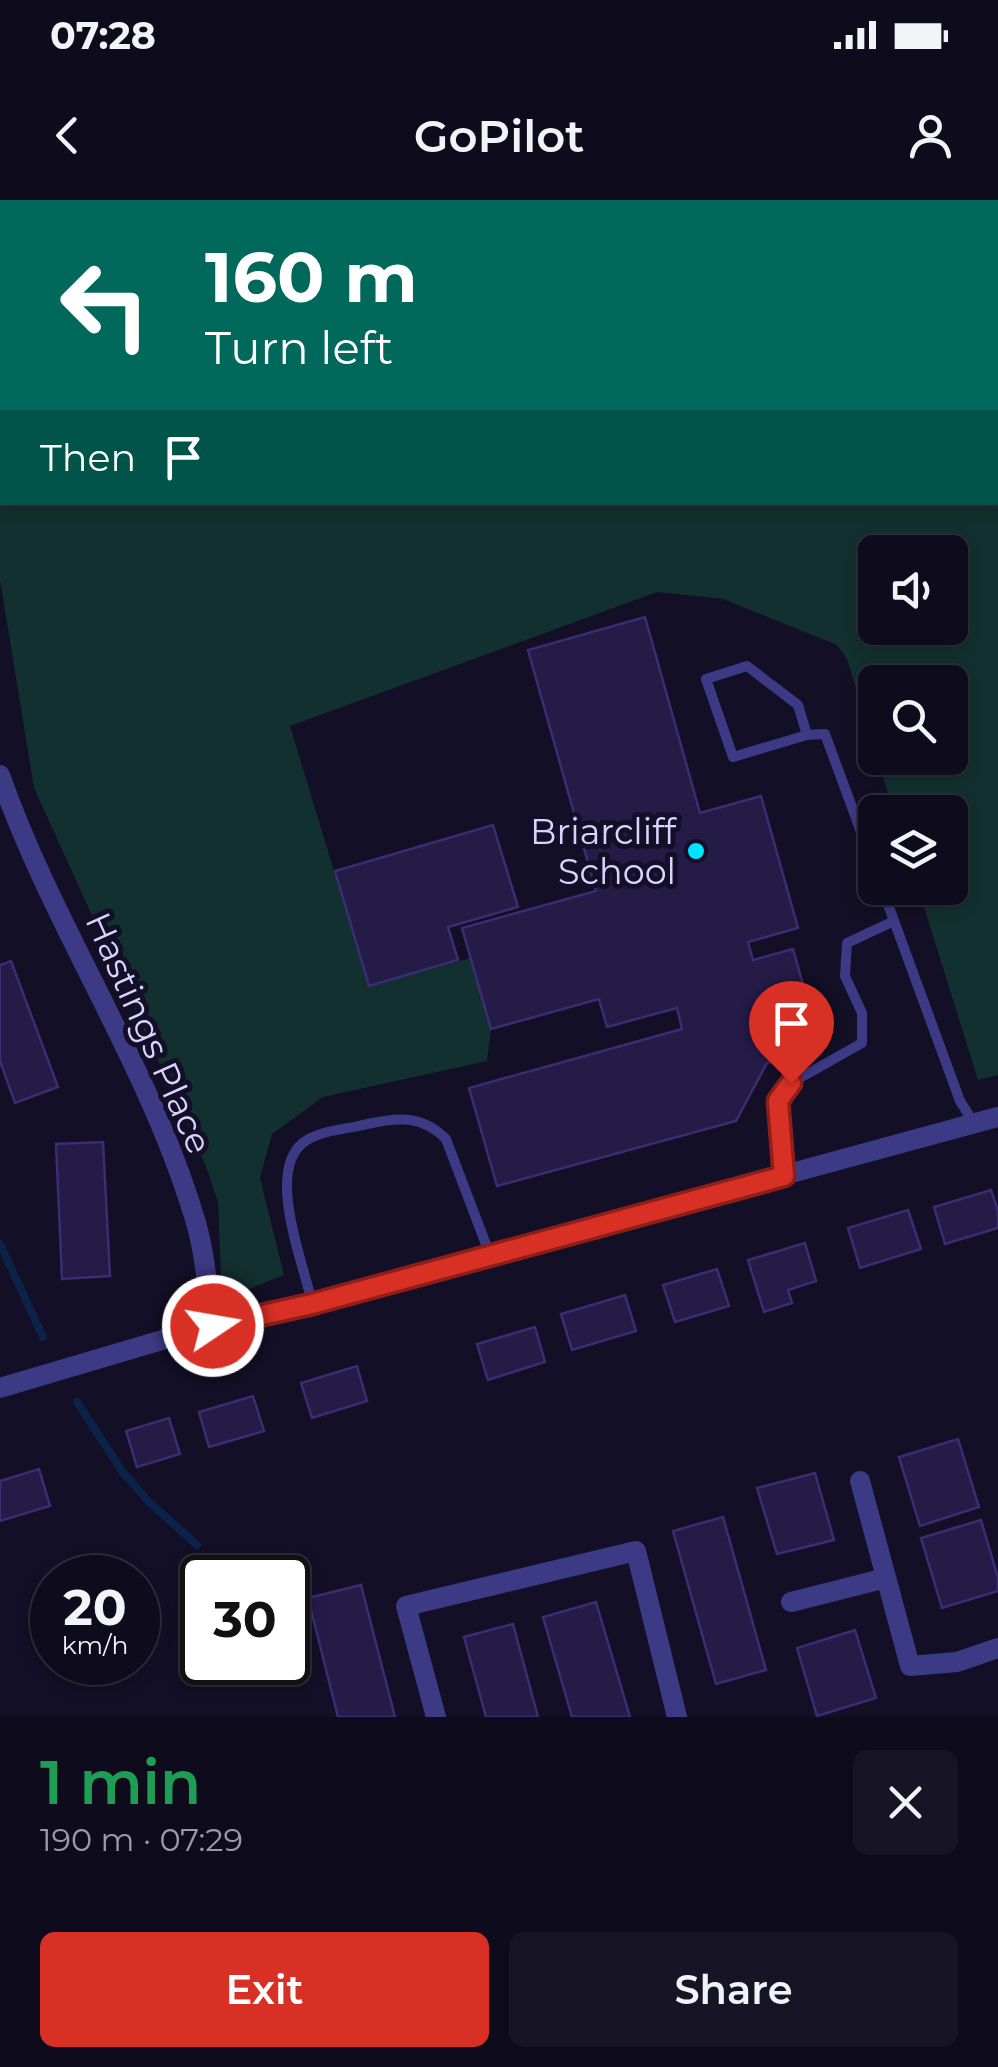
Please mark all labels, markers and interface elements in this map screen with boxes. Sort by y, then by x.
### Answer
text: 07:28 [50,12,156,59]
icon: back [40,108,95,163]
text: GoPilot [414,108,584,163]
icon: person [903,108,958,163]
text: 160 m [205,234,418,320]
icon: left [40,240,170,370]
text: Turn left [205,320,393,375]
icon: arrive [156,430,211,485]
text: Then [40,434,136,481]
map controls [858,535,968,905]
button: sound [858,535,968,645]
button: search [858,665,968,775]
button: layers [858,795,968,905]
place label: Briarcliff School [530,810,678,893]
marker: Briarcliff School [685,840,707,862]
street label: Hastings Place [77,906,221,1160]
pin [749,981,834,1084]
icon: arrive [764,996,819,1051]
position arrow [161,1274,265,1378]
speed limit sign: 30 [180,1555,310,1685]
text: 20 [63,1577,127,1638]
text: km/h [62,1630,128,1660]
text: 1 min [40,1746,201,1819]
button: close [853,1750,958,1855]
text: 190 m · 07:29 [40,1820,243,1859]
button: Exit [40,1932,489,2047]
button: Share [509,1932,958,2047]

